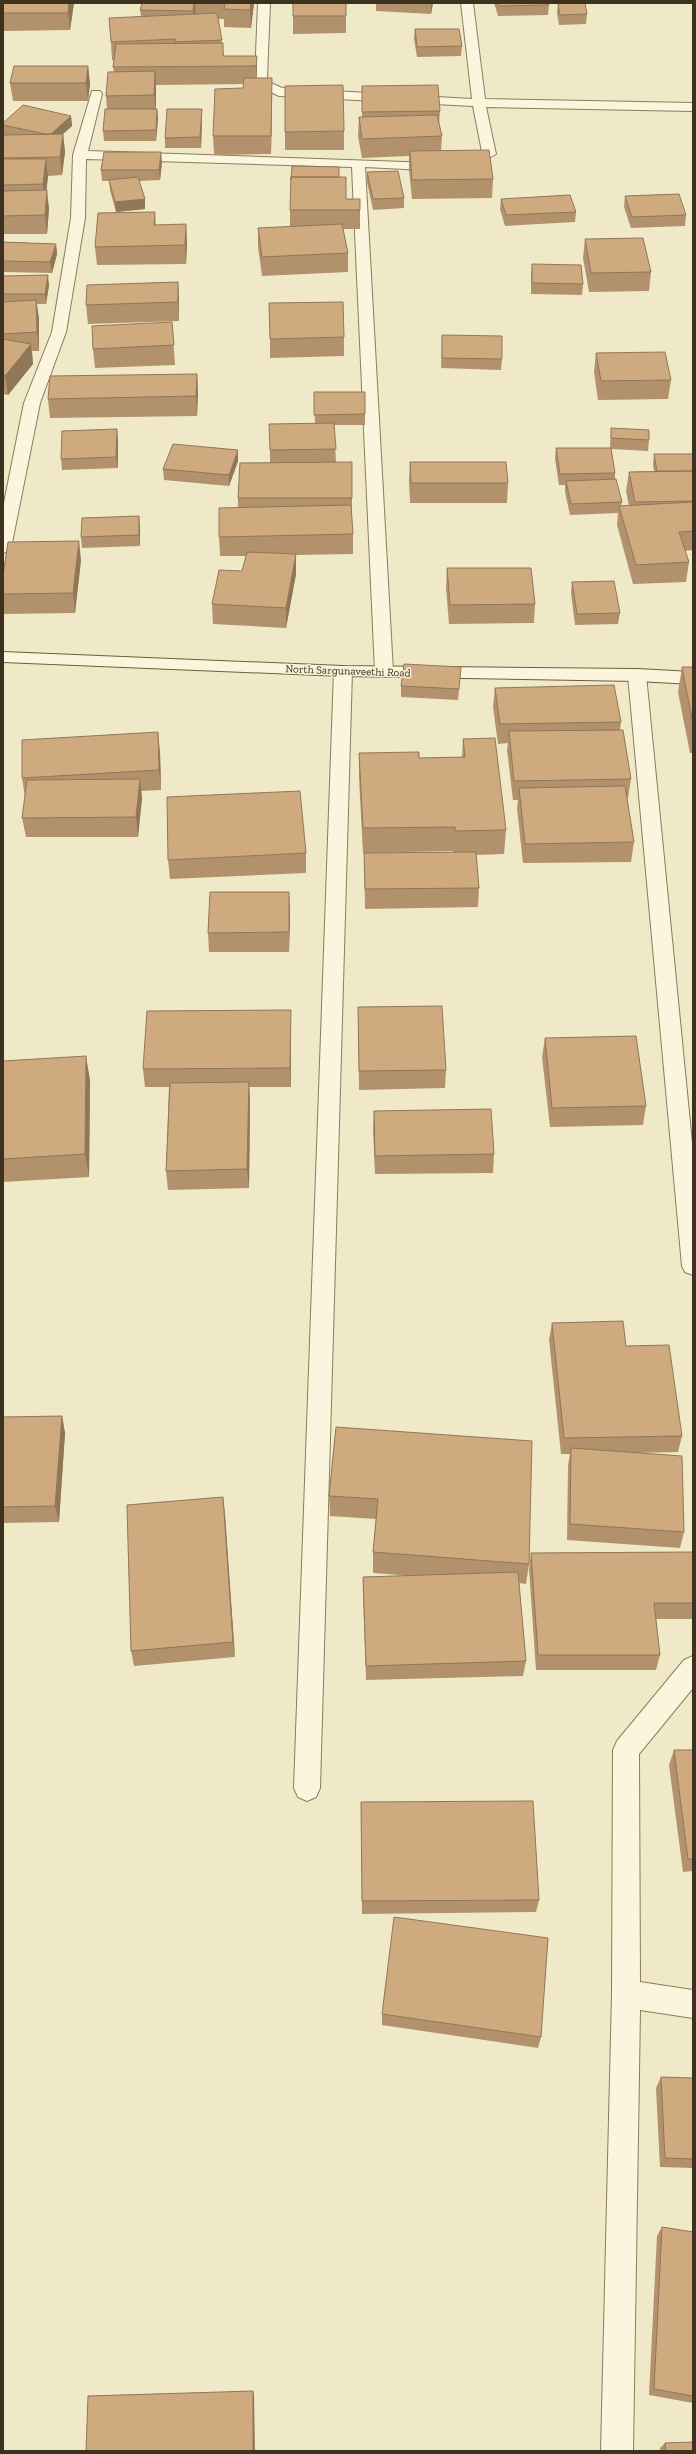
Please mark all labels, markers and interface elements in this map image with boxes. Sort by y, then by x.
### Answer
street label: North Sargunaveethi Road [285,662,411,680]

